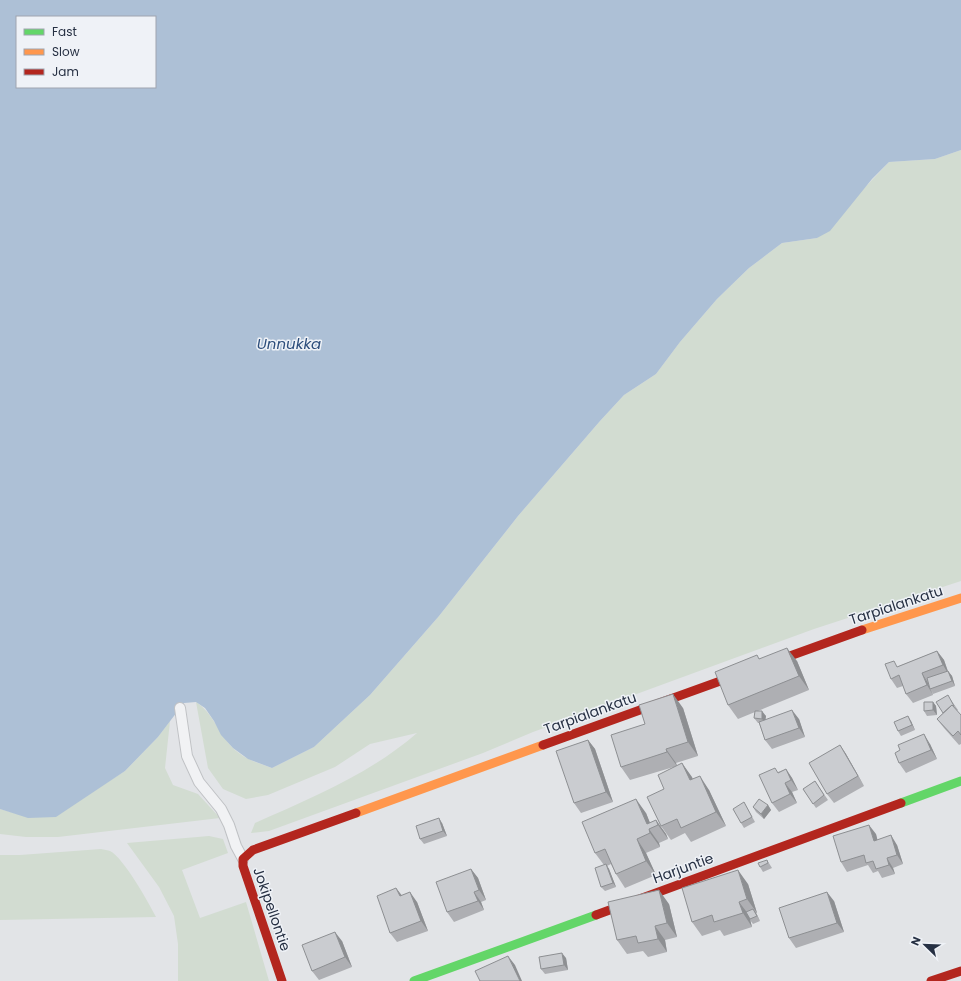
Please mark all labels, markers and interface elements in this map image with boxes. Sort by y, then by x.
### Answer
legend [16,16,156,88]
text: Fast [52,23,77,40]
text: Slow [52,43,80,60]
text: Jam [52,63,79,80]
water label: Unnukka [257,333,321,354]
street label: Tarpialankatu [847,580,945,630]
street label: Tarpialankatu [541,687,639,739]
street label: Harjuntie [650,848,716,888]
street label: Jokipellontie [248,865,296,954]
north arrow [905,925,945,965]
text: N [907,934,925,948]

